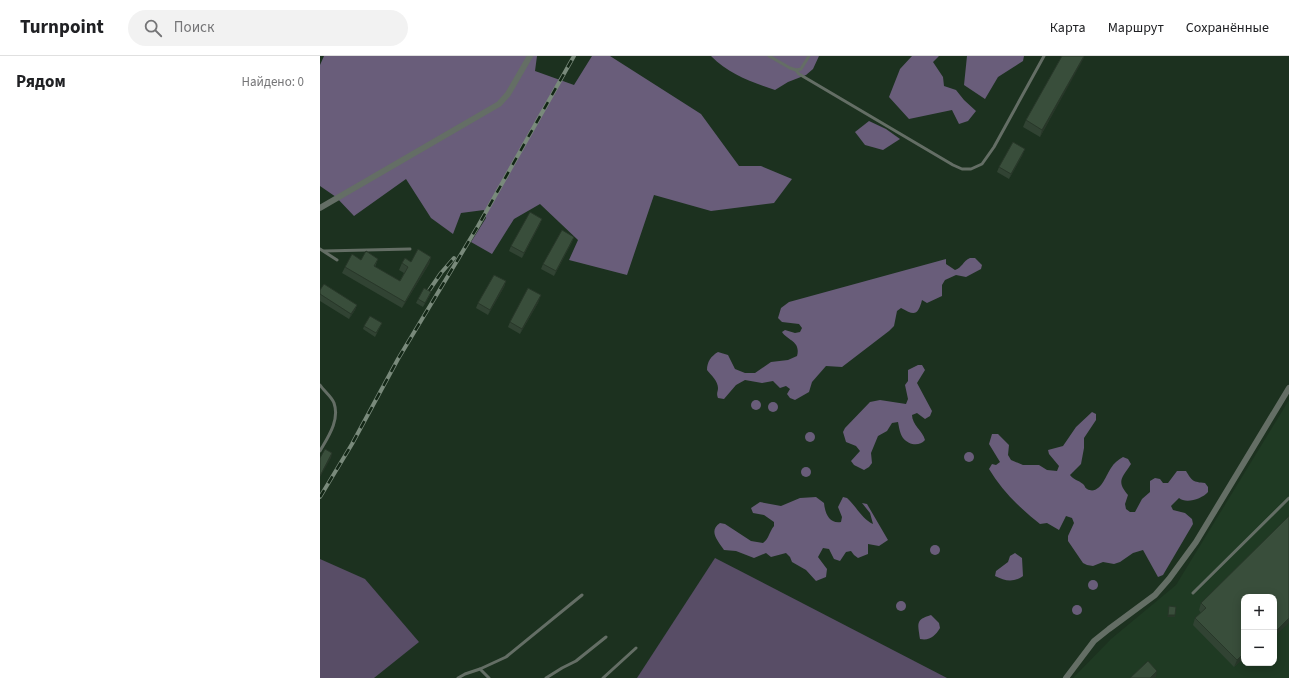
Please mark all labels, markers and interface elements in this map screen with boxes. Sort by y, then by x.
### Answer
search box [128,10,408,46]
text: Turnpoint [20,14,104,41]
icon: search [142,17,164,39]
text: Поиск [174,17,214,38]
text: Карта [1050,18,1086,38]
text: Маршрут [1108,18,1164,38]
text: Сохранённые [1186,18,1269,38]
text: Рядом [16,70,66,94]
text: Найдено: 0 [242,73,304,91]
map controls [1241,594,1277,666]
button: + [1241,594,1277,630]
button: − [1241,630,1277,666]

